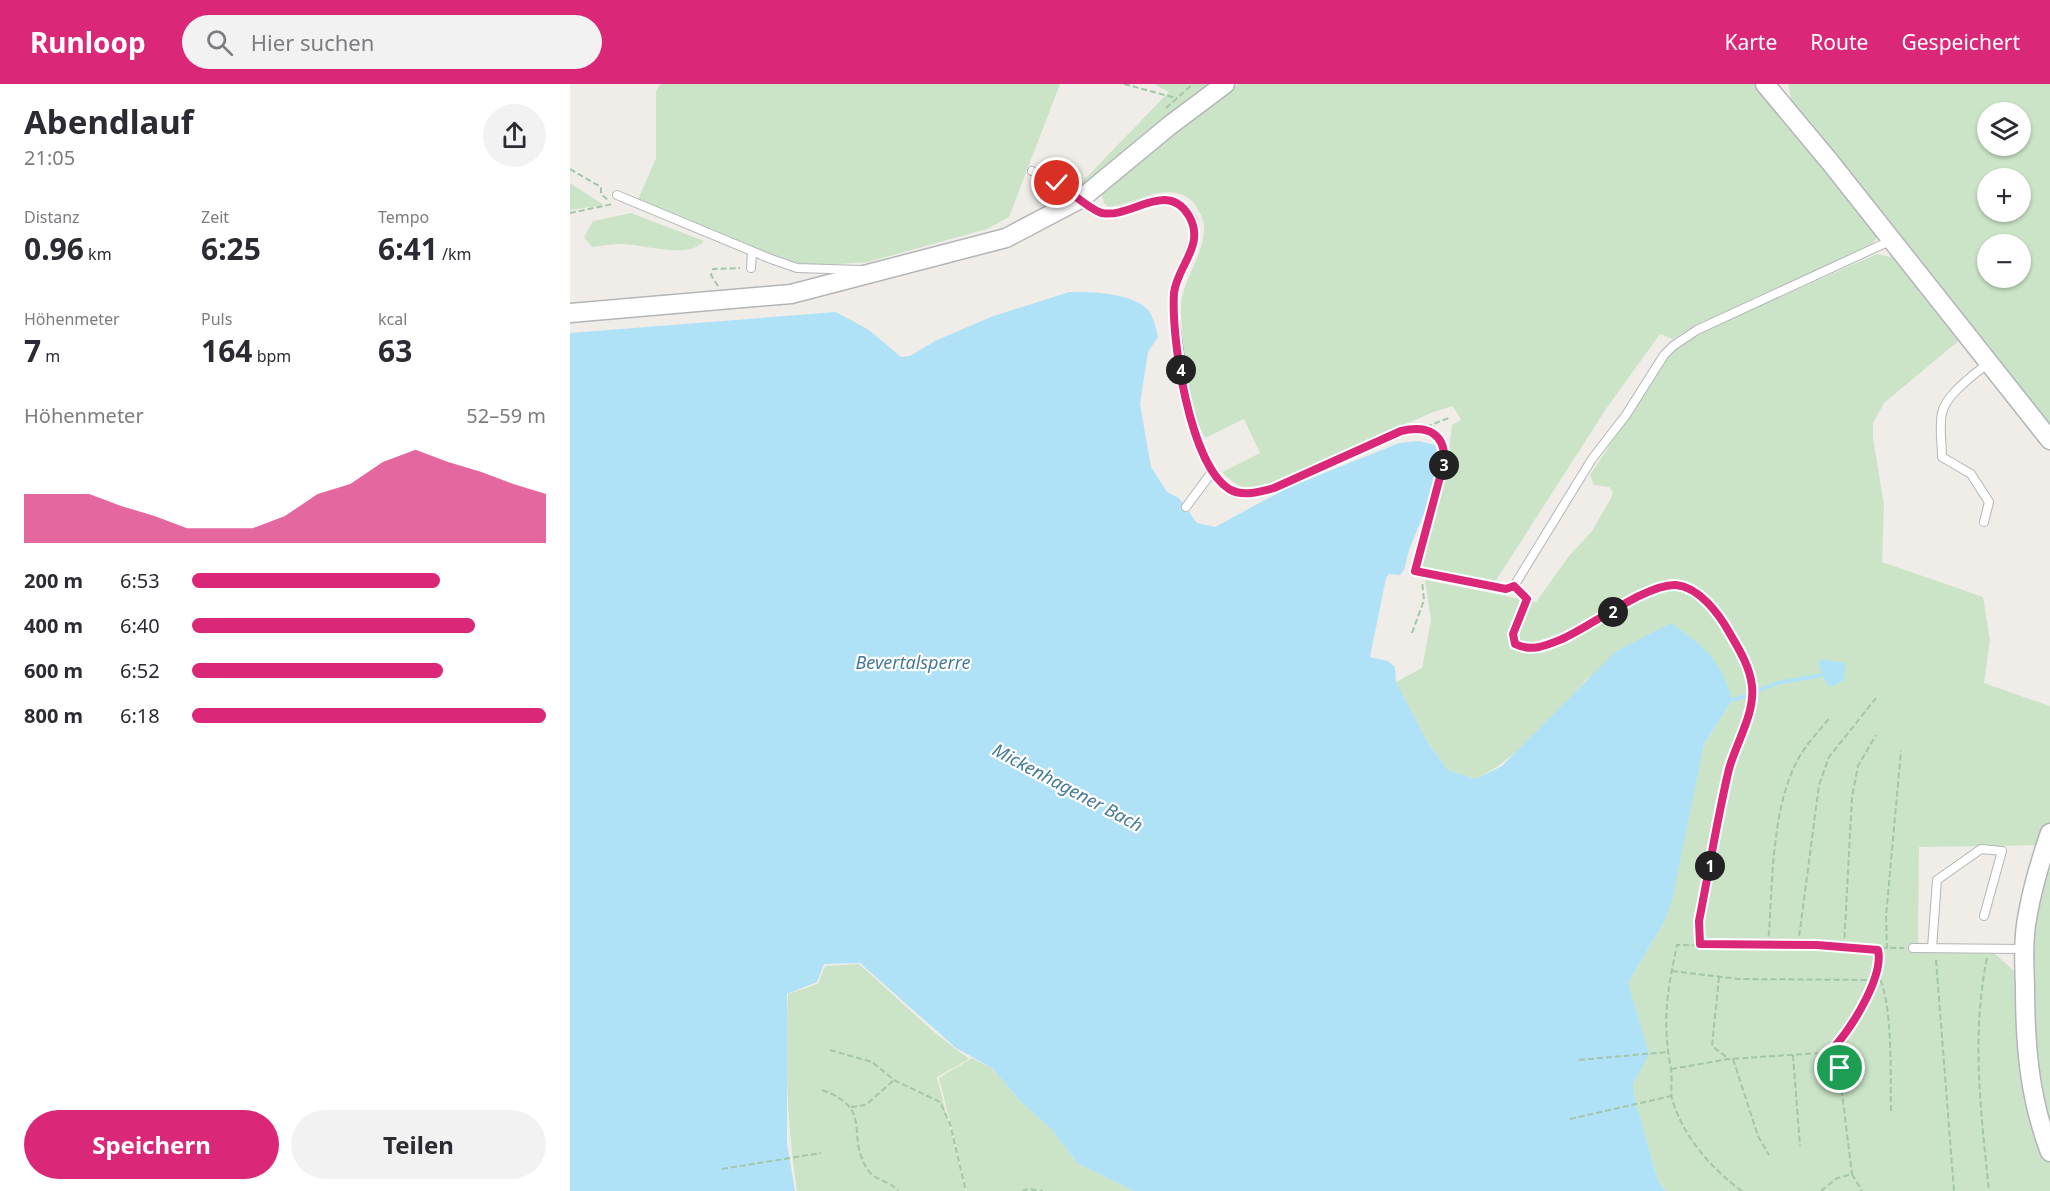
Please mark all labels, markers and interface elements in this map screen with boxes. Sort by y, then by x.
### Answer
search box [182,15,602,69]
text: Runloop [30,23,146,61]
icon: search [203,26,236,59]
text: Hier suchen [251,27,374,57]
text: Karte [1724,28,1777,56]
text: Route [1810,28,1868,56]
text: Gespeichert [1901,28,2020,56]
text: Abendlauf [24,99,194,144]
map controls [1977,102,2031,288]
button: layers [1977,102,2031,156]
button: share [483,104,546,167]
text: 21:05 [24,144,75,171]
pin [1031,157,1082,208]
icon: check [1040,166,1073,199]
button: + [1977,168,2031,222]
text: Distanz [24,206,80,228]
text: Zeit [201,206,229,228]
text: Tempo [378,206,429,228]
text: 0.96 [24,228,84,269]
text: 6:25 [201,228,261,269]
text: 6:41 [378,228,438,269]
button: − [1977,234,2031,288]
text: km [84,243,112,265]
text: /km [438,243,472,265]
text: Höhenmeter [24,308,120,330]
text: Puls [201,308,232,330]
text: kcal [378,308,407,330]
text: 7 [24,330,41,371]
text: 164 [201,330,252,371]
text: 63 [378,330,412,371]
text: m [41,345,60,367]
text: bpm [252,345,291,367]
pin: 4 [1166,355,1196,385]
text: 4 [1176,359,1186,381]
text: Höhenmeter [24,402,144,429]
text: 52–59 m [466,402,546,429]
pin: 3 [1429,450,1459,480]
text: 3 [1439,454,1449,476]
text: 200 m [24,567,83,594]
text: 6:53 [120,567,160,594]
pin: 2 [1598,597,1628,627]
text: 2 [1608,601,1618,623]
text: 400 m [24,612,83,639]
text: 6:40 [120,612,160,639]
water label: Bevertalsperre [856,650,970,674]
text: 600 m [24,657,83,684]
text: 6:52 [120,657,160,684]
text: 800 m [24,702,83,729]
text: 6:18 [120,702,160,729]
water label: Mickenhagener Bach [989,737,1147,837]
pin: 1 [1695,851,1725,881]
text: 1 [1705,855,1715,877]
pin [1814,1042,1865,1093]
icon: arrive [1823,1051,1856,1084]
button: Speichern [24,1110,279,1179]
button: Teilen [291,1110,546,1179]

